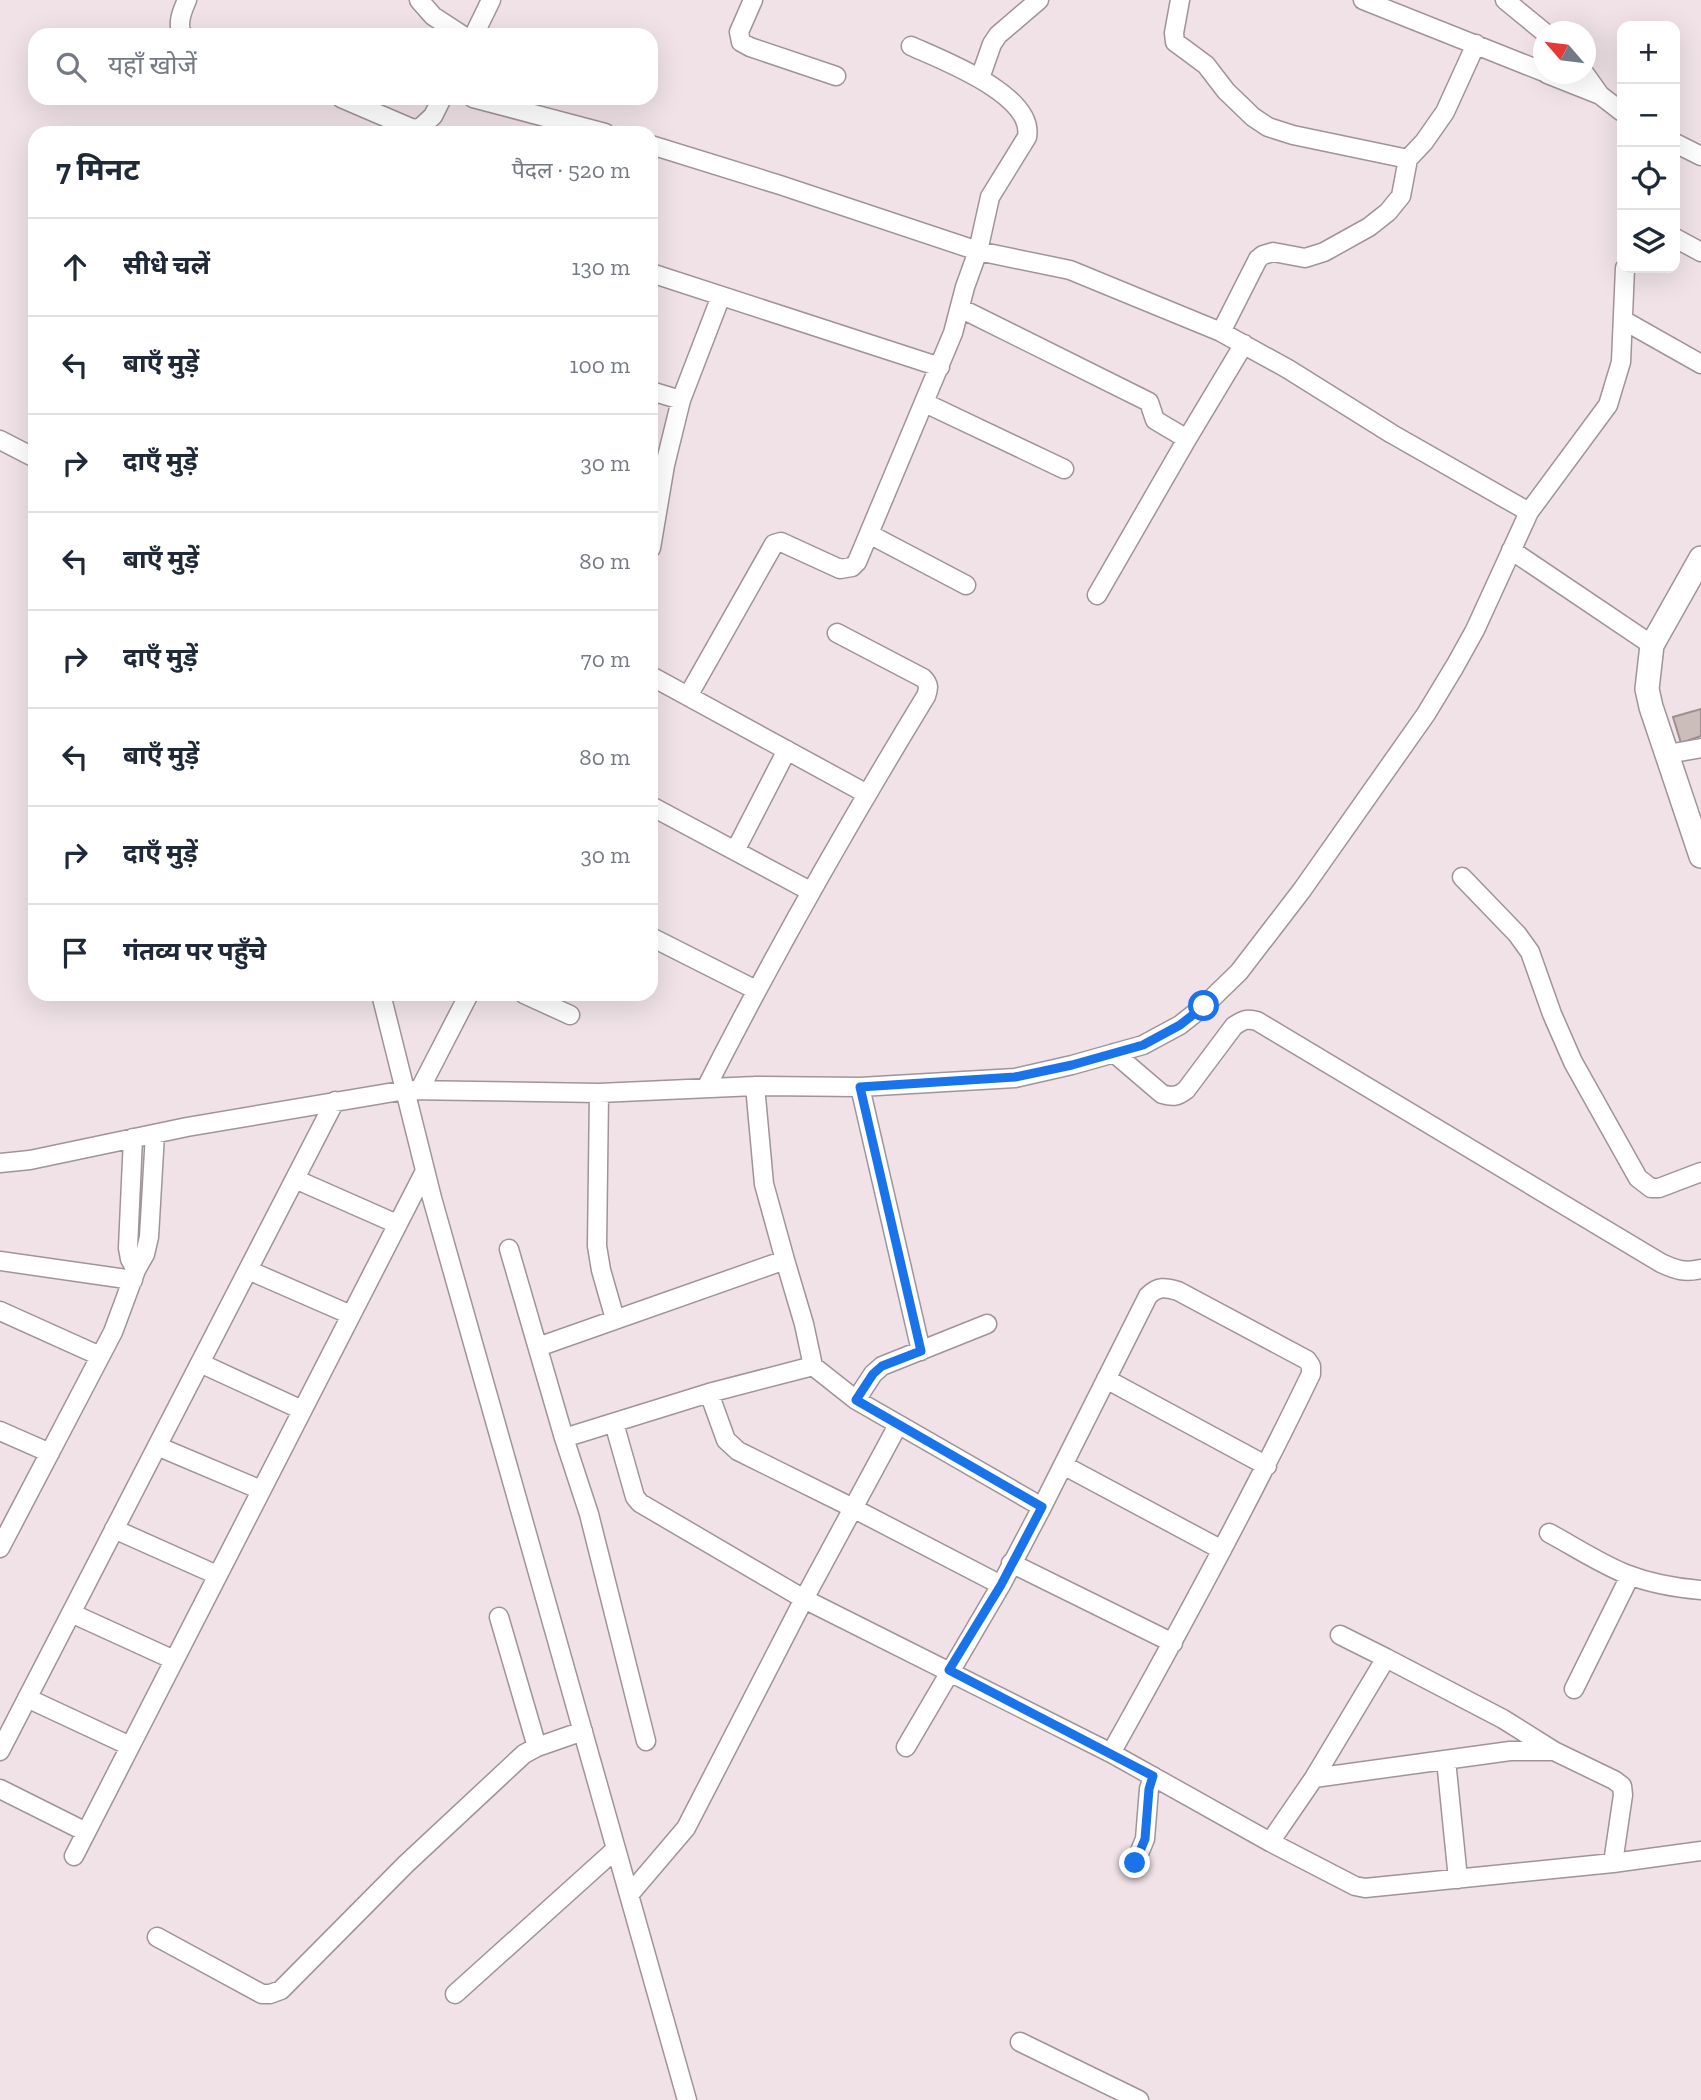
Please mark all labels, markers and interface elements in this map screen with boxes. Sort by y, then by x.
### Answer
north arrow [1533,21,1596,84]
map controls [1617,21,1680,273]
button: + [1617,21,1680,84]
search box [28,28,658,105]
icon: search [52,48,90,86]
text: यहाँ खोजें [108,49,197,81]
button: − [1617,84,1680,147]
button: locate [1617,147,1680,210]
text: 7 मिनट [56,152,139,188]
text: पैदल · 520 m [512,156,630,184]
button: layers [1617,210,1680,273]
icon: ahead [56,248,94,286]
text: सीधे चलें [123,249,210,281]
text: 130 m [572,253,630,281]
icon: left [56,346,94,384]
text: बाएँ मुड़ें [123,347,199,379]
text: 100 m [570,351,630,379]
icon: right [56,444,94,482]
text: दाएँ मुड़ें [123,445,198,477]
text: 30 m [580,449,630,477]
icon: left [56,542,94,580]
text: बाएँ मुड़ें [123,543,199,575]
text: 80 m [579,547,630,575]
icon: right [56,640,94,678]
text: दाएँ मुड़ें [123,641,198,673]
text: 70 m [581,645,630,673]
icon: left [56,738,94,776]
text: बाएँ मुड़ें [123,739,199,771]
text: 80 m [579,743,630,771]
icon: right [56,836,94,874]
text: दाएँ मुड़ें [123,837,198,869]
text: 30 m [580,841,630,869]
icon: arrive [56,934,94,972]
text: गंतव्य पर पहुँचे [123,935,266,967]
route start [1188,990,1219,1021]
route end [1119,1847,1150,1878]

